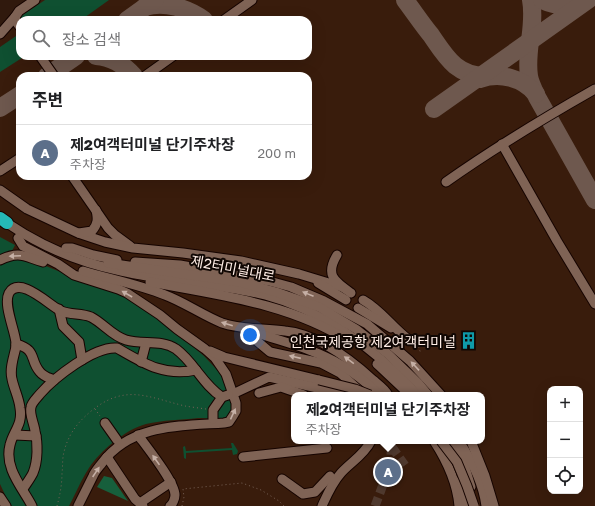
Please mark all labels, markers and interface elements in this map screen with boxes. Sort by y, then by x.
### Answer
search box [16,16,312,60]
icon: search [30,27,52,49]
text: 장소 검색 [62,30,121,48]
text: 주변 [32,89,63,110]
text: 제2여객터미널 단기주차장 [70,135,235,153]
text: A [40,145,50,161]
text: 200 m [258,145,296,161]
text: 주차장 [70,156,106,172]
one-way arrow [9,252,21,259]
street label: 제2터미널대로 [189,252,277,285]
one-way arrow [121,290,133,297]
one-way arrow [302,291,314,298]
one-way arrow [220,321,232,327]
your location [240,325,260,345]
building icon: 인천국제공항 제2여객터미널 [459,331,479,351]
place label: 인천국제공항 제2여객터미널 [290,333,456,350]
one-way arrow [289,354,301,360]
one-way arrow [343,356,354,364]
one-way arrow [411,361,420,371]
map controls [547,386,583,494]
button: + [547,386,583,422]
popup [291,392,485,444]
text: 제2여객터미널 단기주차장 [306,400,470,418]
one-way arrow [230,408,236,420]
text: 주차장 [306,421,342,437]
button: − [547,422,583,458]
one-way arrow [152,455,160,465]
pin: A [375,457,401,487]
button: locate [547,458,583,494]
one-way arrow [92,466,100,477]

